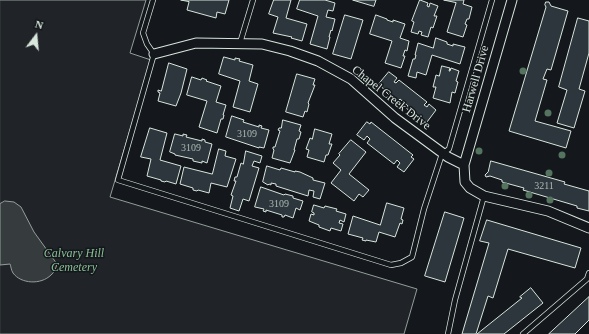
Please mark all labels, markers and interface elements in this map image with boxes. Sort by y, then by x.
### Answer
north arrow [16,16,56,56]
text: N [34,18,45,31]
street label: Harwell Drive [460,44,492,114]
street label: Chapel Creek Drive [349,63,433,133]
house number: 3109 [237,128,257,140]
house number: 3109 [181,142,201,154]
house number: 3211 [534,180,554,192]
house number: 3109 [269,198,289,210]
park label: Calvary Hill Cemetery [44,247,104,275]

